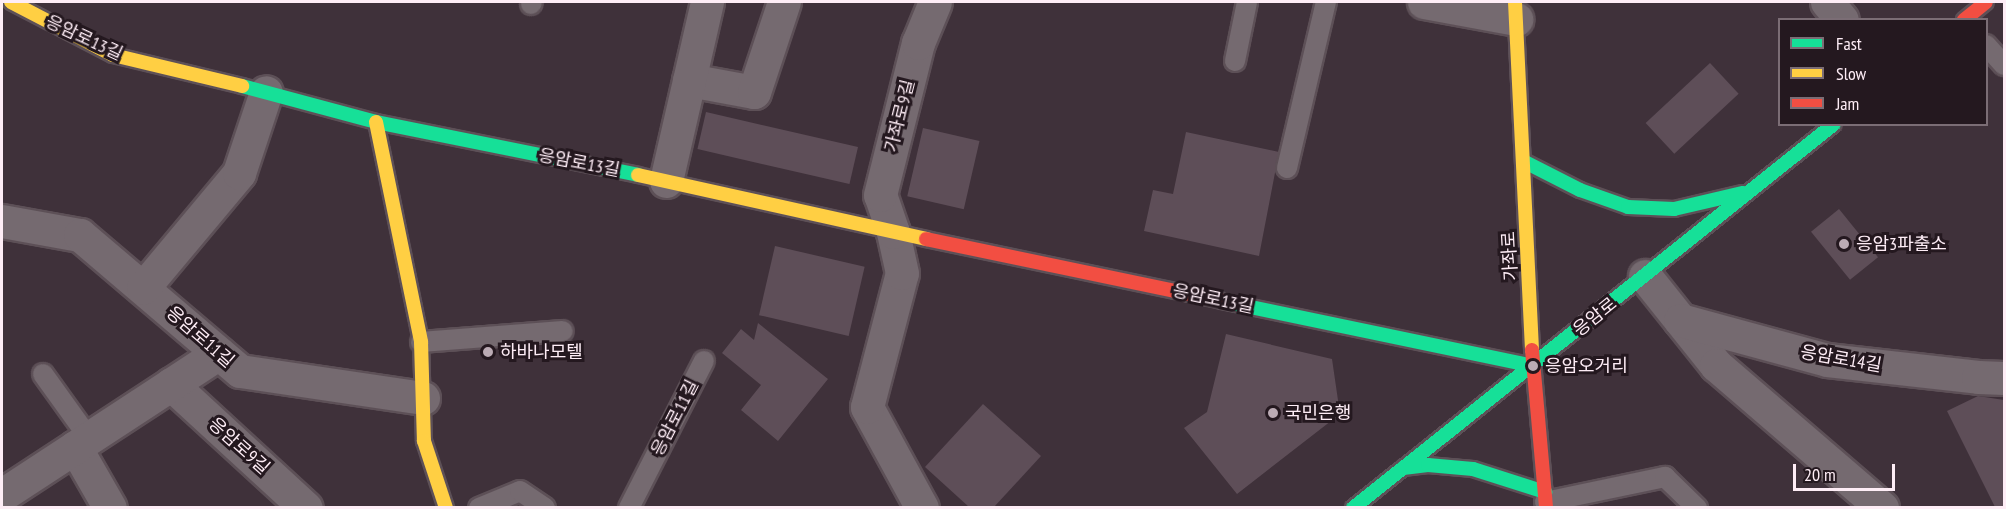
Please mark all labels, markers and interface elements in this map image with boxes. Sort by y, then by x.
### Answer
street label: 응암로13길 [42,11,126,65]
legend [1778,18,1988,126]
text: Fast [1836,32,1862,55]
text: Slow [1836,62,1866,85]
street label: 가좌로9길 [881,77,919,155]
text: Jam [1836,92,1859,115]
street label: 응암로13길 [536,145,622,181]
street label: 가좌로 [1498,231,1522,281]
place label: 응암3파출소 [1856,233,1947,255]
marker: 응암3파출소 [1837,237,1851,251]
street label: 응암로13길 [1170,280,1256,318]
street label: 응암로 [1569,293,1621,341]
street label: 응암로11길 [162,302,238,372]
place label: 하바나모텔 [500,341,583,363]
street label: 응암로14길 [1799,341,1883,377]
marker: 하바나모텔 [481,345,495,359]
place label: 응암오거리 [1545,355,1628,377]
marker: 응암오거리 [1526,359,1540,373]
street label: 응암로11길 [647,376,703,460]
place label: 국민은행 [1285,402,1351,424]
marker: 국민은행 [1266,406,1280,420]
street label: 응암로9길 [204,413,274,479]
scale bar [1796,452,1898,490]
text: 20 m [1804,463,1836,486]

